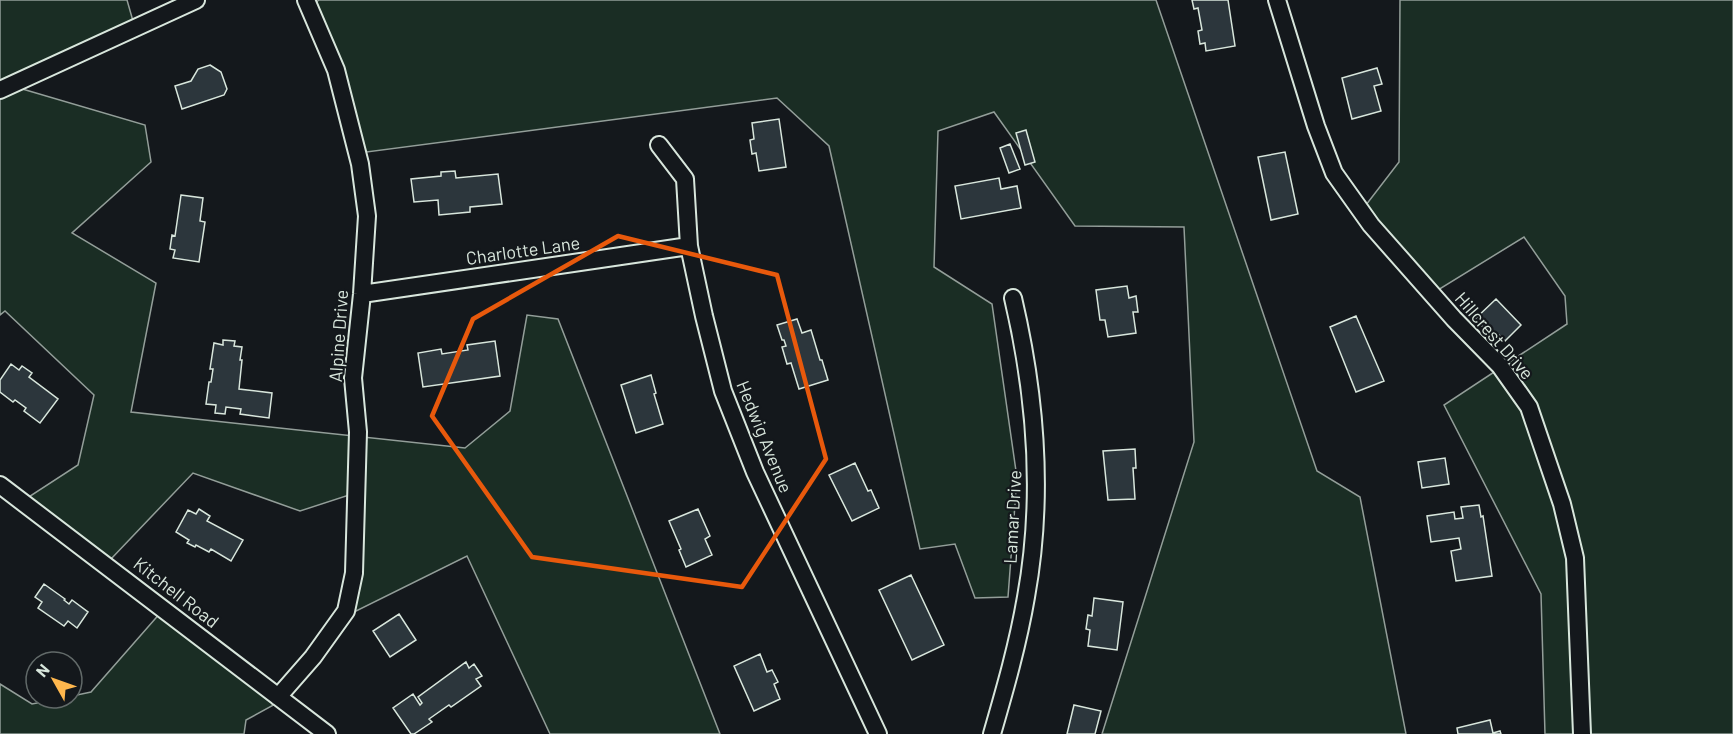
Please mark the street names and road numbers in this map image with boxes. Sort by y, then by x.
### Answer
street label: Charlotte Lane [464,231,581,269]
street label: Hillcrest Drive [1451,287,1539,384]
street label: Alpine Drive [324,289,352,383]
street label: Hedwig Avenue [732,377,797,496]
street label: Lamar Drive [999,470,1025,564]
street label: Kitchell Road [130,552,224,632]

